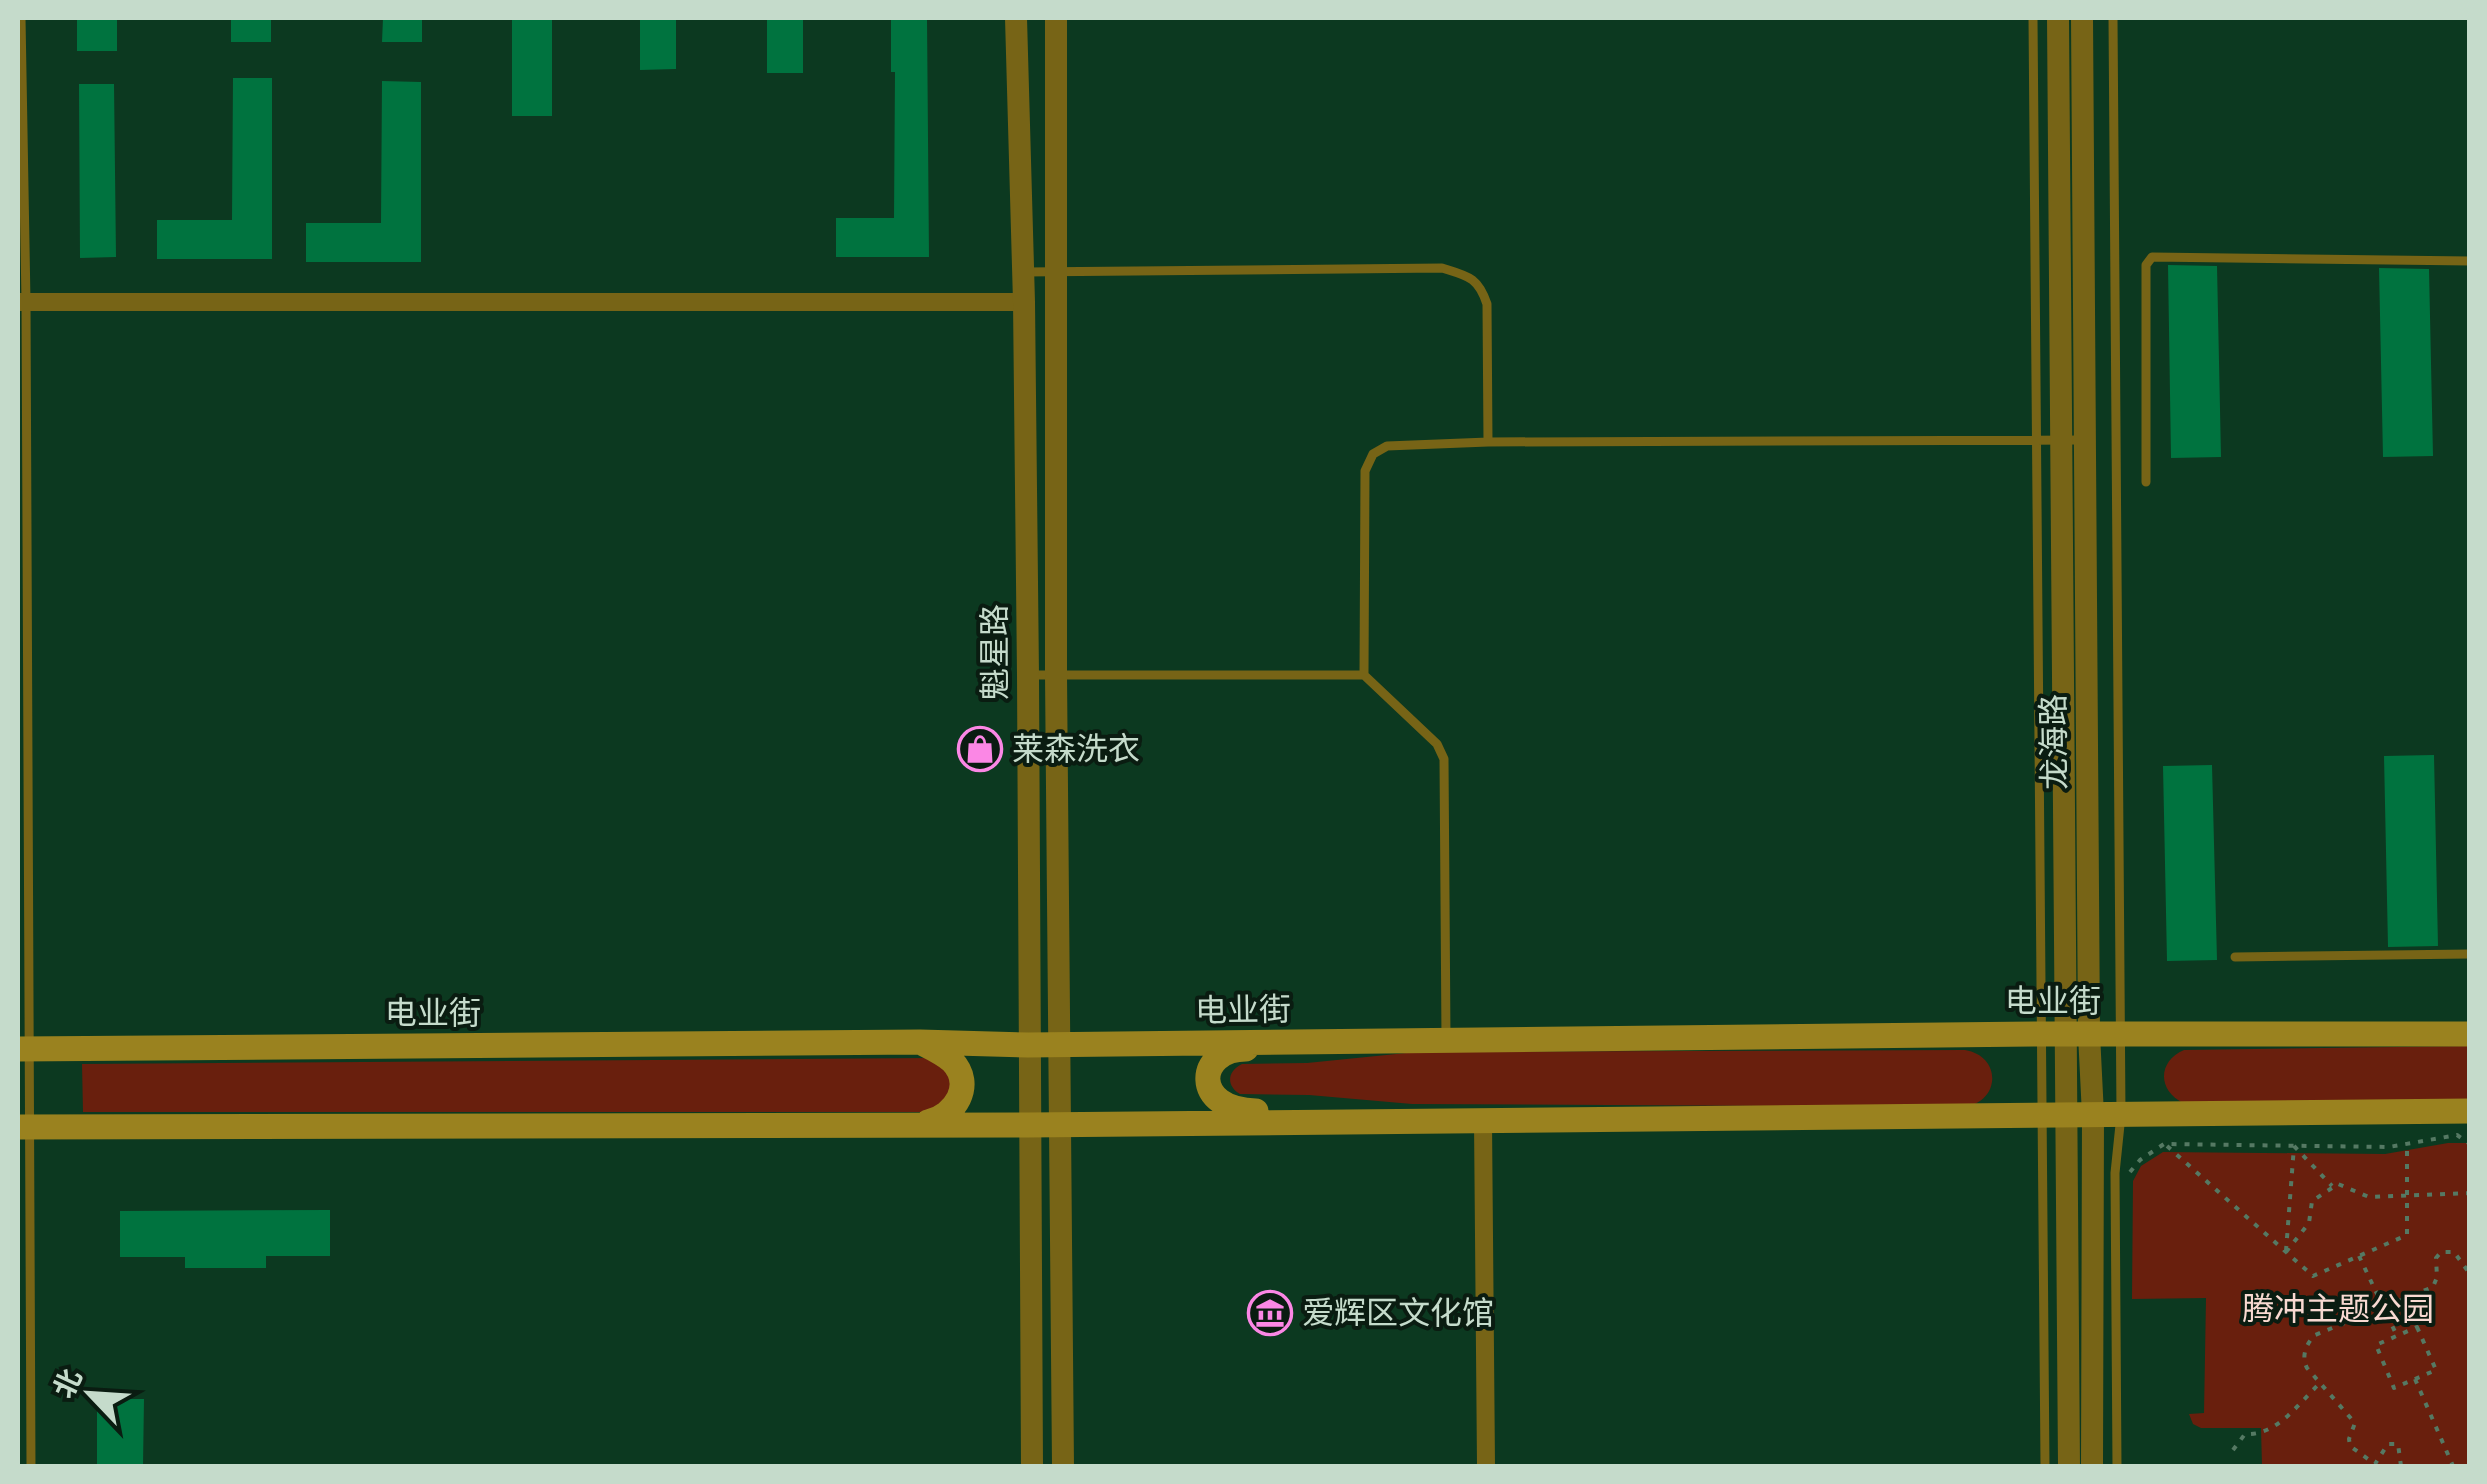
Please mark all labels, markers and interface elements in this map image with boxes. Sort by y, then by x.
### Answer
street label: 魁星路 [974,604,1016,700]
street label: 龙海路 [2032,694,2076,790]
shop icon: 莱森洗衣 [957,726,1003,772]
place label: 莱森洗衣 [1012,728,1140,770]
street label: 电业街 [2005,980,2101,1022]
street label: 电业街 [1195,988,1291,1032]
street label: 电业街 [385,992,481,1034]
park label: 腾冲主题公园 [2242,1288,2434,1330]
museum icon: 爱辉区文化馆 [1247,1290,1293,1336]
place label: 爱辉区文化馆 [1302,1292,1494,1334]
north arrow [40,1344,140,1444]
text: 北 [45,1363,90,1404]

